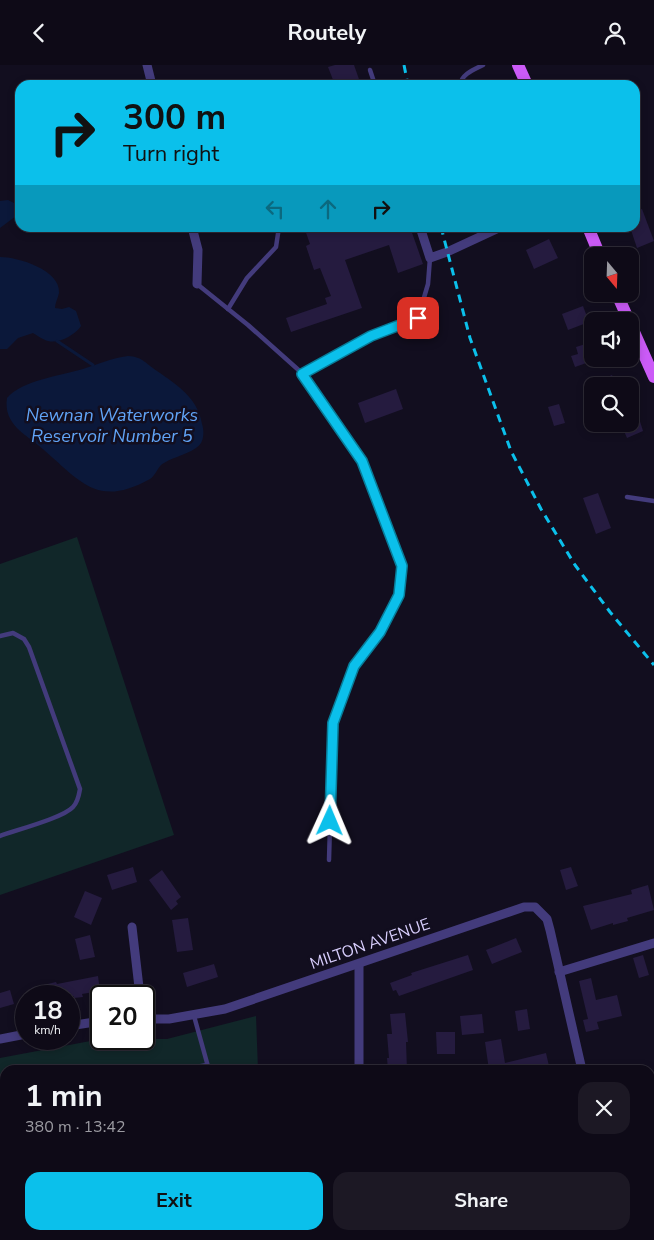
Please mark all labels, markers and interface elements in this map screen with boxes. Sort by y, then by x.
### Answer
text: Routely [288,18,366,48]
icon: back [25,19,53,47]
icon: person [601,19,629,47]
text: 300 m [123,94,226,141]
icon: right [40,100,105,165]
text: Turn right [123,139,219,169]
icon: left [261,195,289,223]
icon: ahead [314,195,342,223]
icon: right [367,195,395,223]
north arrow [584,247,639,303]
map controls [584,247,639,432]
pin [397,297,439,339]
icon: arrive [404,304,432,332]
button: sound [584,312,639,367]
button: search [584,377,639,432]
water label: Newnan Waterworks Reservoir Number 5 [26,403,198,448]
position arrow [303,794,355,846]
street label: MILTON AVENUE [307,913,433,975]
speed limit sign: 20 [90,985,155,1050]
text: 18 [32,994,63,1028]
text: km/h [34,1022,61,1038]
text: 1 min [25,1076,103,1117]
button: close [578,1082,630,1134]
text: 380 m · 13:42 [25,1116,126,1138]
button: Exit [25,1172,323,1230]
button: Share [333,1172,630,1230]

